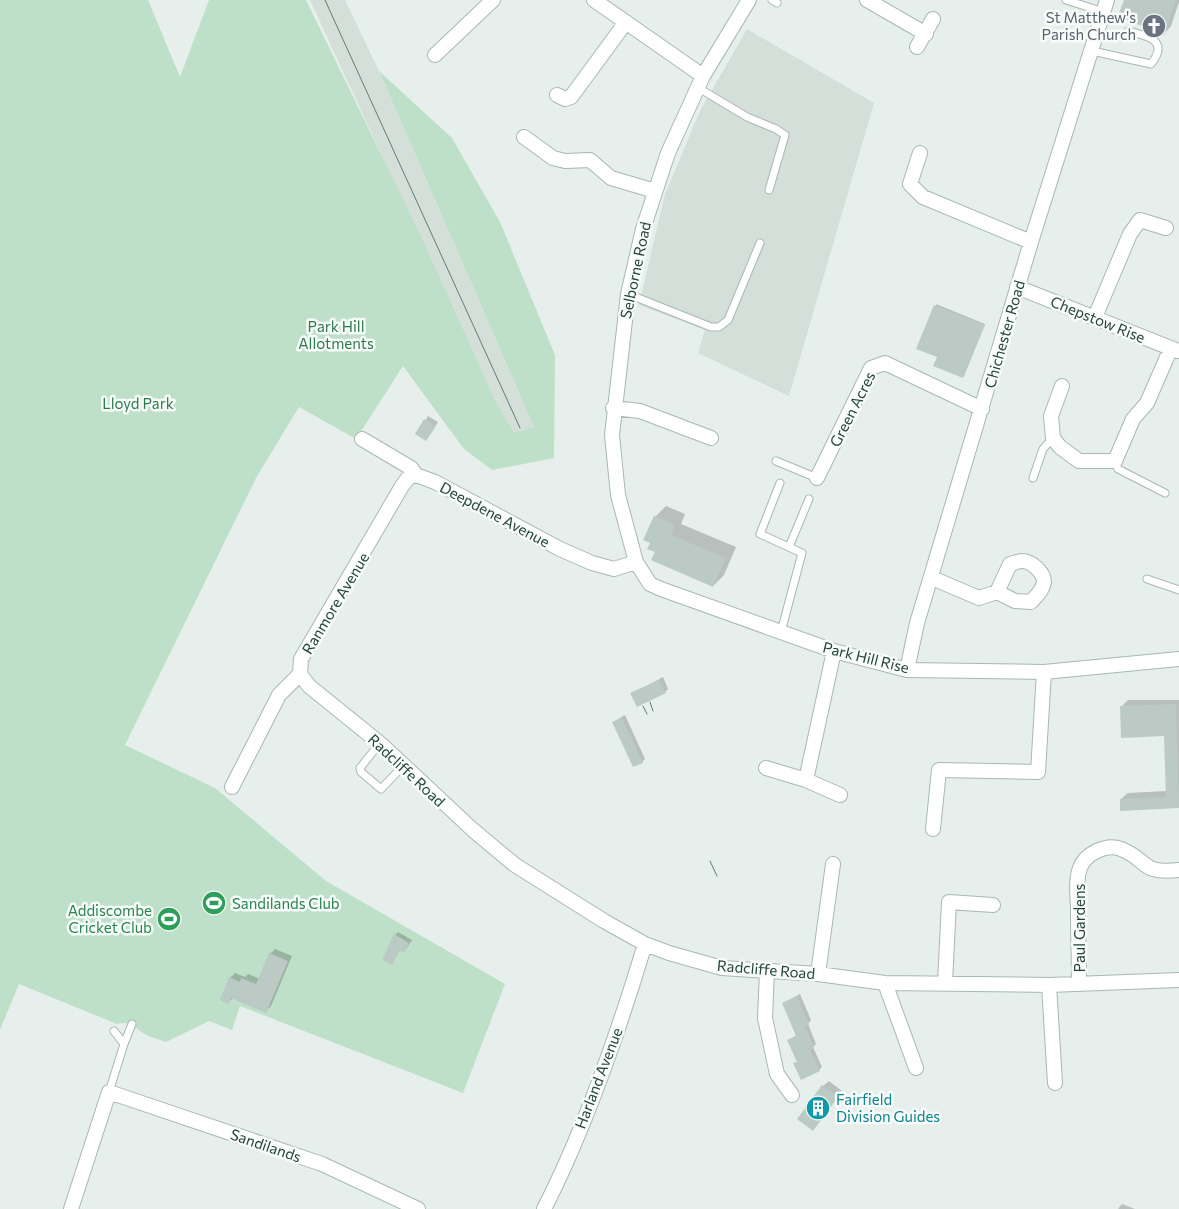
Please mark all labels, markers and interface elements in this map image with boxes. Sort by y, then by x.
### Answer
place label: St Matthew's Parish Church [1042,8,1136,43]
church icon: St Matthew's Parish Church [1141,13,1167,39]
street label: Selborne Road [616,220,654,320]
street label: Chichester Road [980,278,1028,390]
street label: Chepstow Rise [1048,292,1148,346]
park label: Park Hill Allotments [298,317,374,352]
street label: Green Acres [825,368,879,450]
park label: Lloyd Park [102,394,174,412]
street label: Deepdene Avenue [437,477,553,551]
street label: Ranmore Avenue [298,549,372,657]
street label: Park Hill Rise [821,638,911,676]
street label: Radcliffe Road [365,730,449,810]
street label: Paul Gardens [1070,883,1088,972]
sports icon: Sandilands Club [201,890,227,916]
place label: Sandilands Club [232,894,340,912]
place label: Addiscombe Cricket Club [68,901,152,936]
sports icon: Addiscombe Cricket Club [156,906,182,932]
street label: Radcliffe Road [716,956,816,982]
street label: Harland Avenue [570,1025,626,1131]
place label: Fairfield Division Guides [836,1090,940,1125]
building icon: Fairfield Division Guides [805,1095,831,1121]
street label: Sandilands [228,1125,304,1166]

